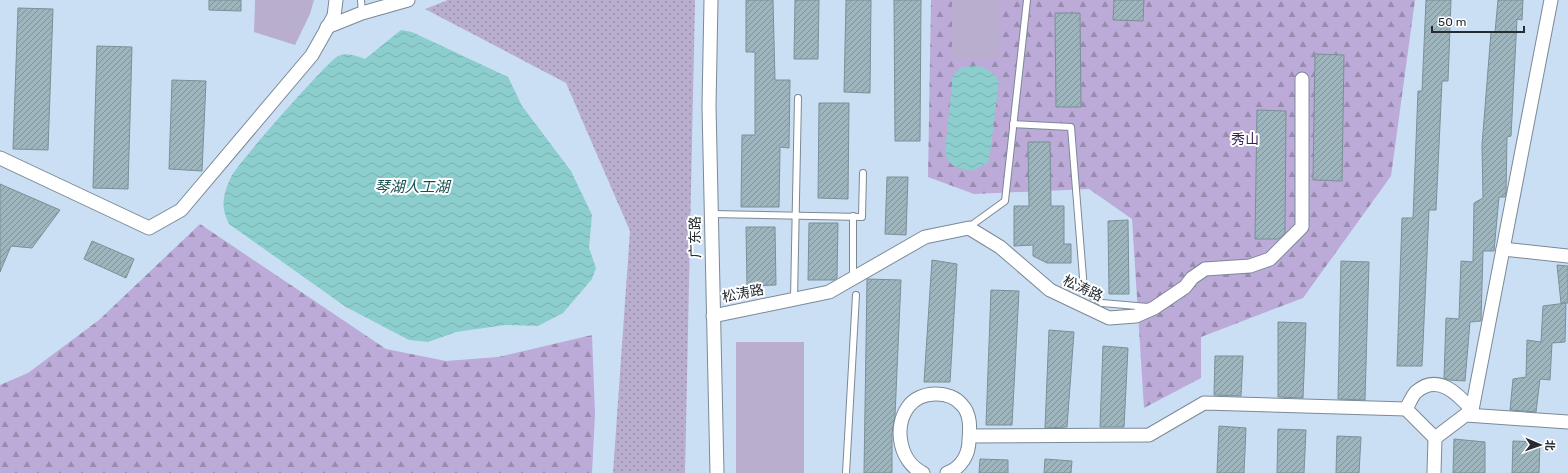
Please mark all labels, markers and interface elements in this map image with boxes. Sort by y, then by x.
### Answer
scale bar [1432,8,1524,34]
text: 50 m [1438,15,1466,29]
park label: 秀山 [1231,131,1259,148]
water label: 琴湖人工湖 [374,178,451,196]
street label: 广东路 [687,216,704,258]
street label: 松涛路 [1060,272,1105,305]
street label: 松涛路 [721,281,765,306]
north arrow [1520,425,1560,465]
text: 北 [1543,440,1556,451]

